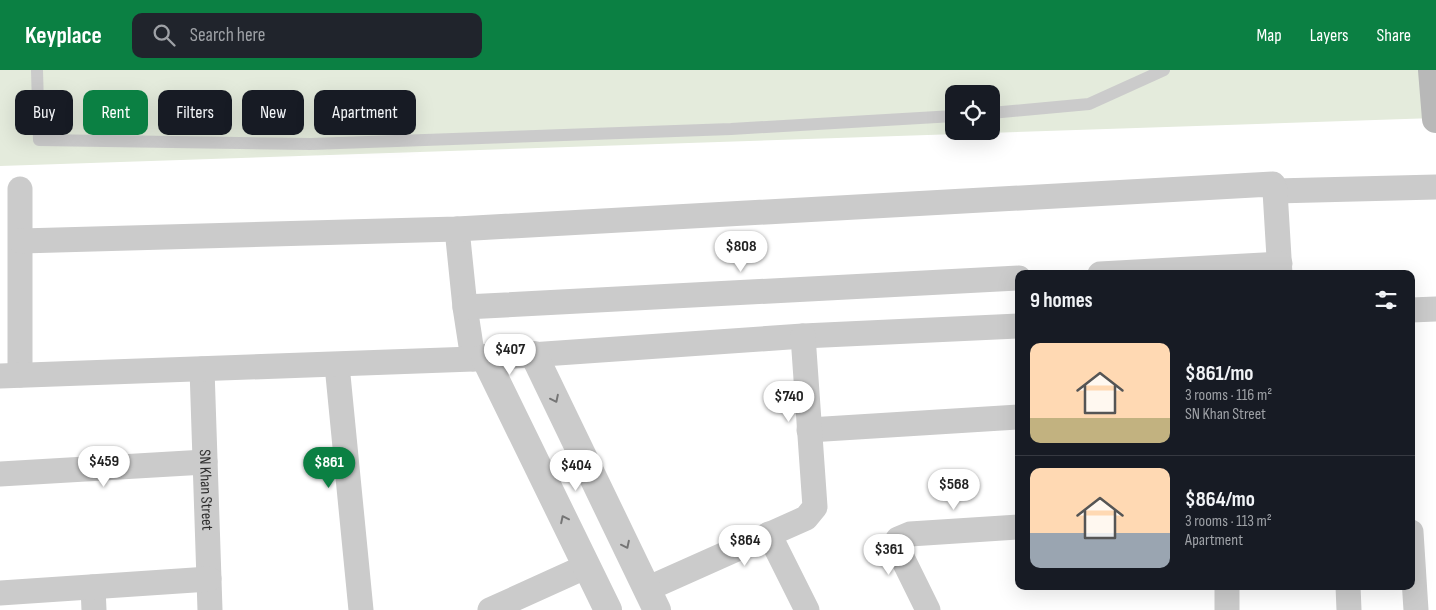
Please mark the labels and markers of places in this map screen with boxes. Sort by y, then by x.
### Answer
pin: $808 [711,230,771,273]
pin: $407 [480,334,540,376]
pin: $740 [759,380,819,423]
pin: $459 [74,446,134,488]
pin: $861 [299,446,359,489]
pin: $404 [546,450,606,492]
pin: $568 [924,468,984,511]
pin: $864 [715,524,775,567]
pin: $361 [859,534,919,576]

